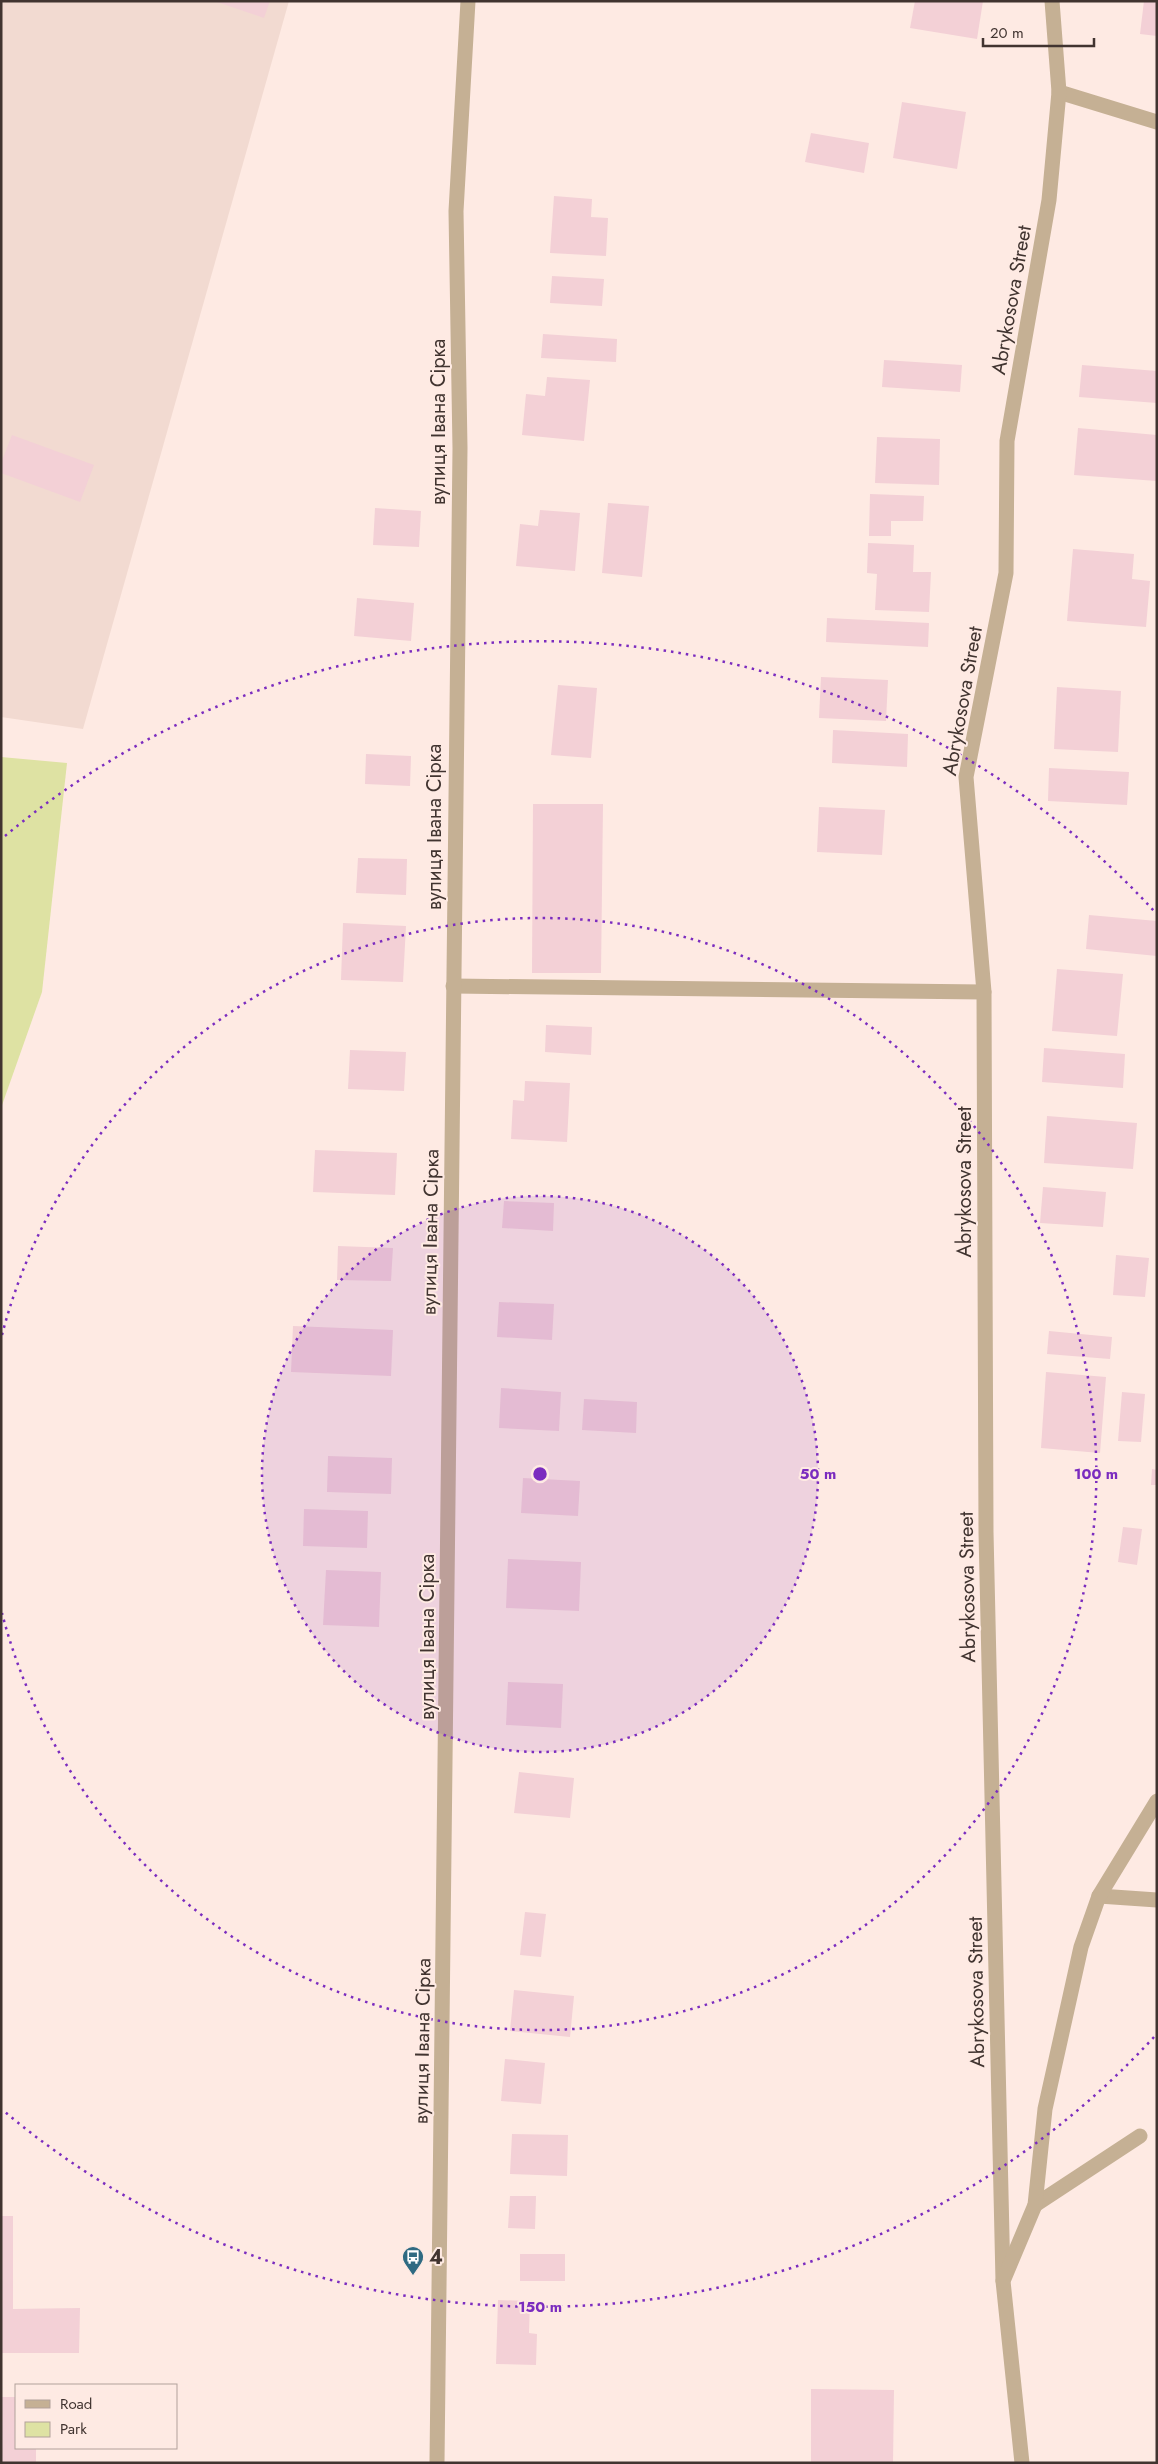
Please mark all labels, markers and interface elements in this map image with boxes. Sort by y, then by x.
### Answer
scale bar [983,15,1094,47]
text: 20 m [990,22,1024,44]
street label: Abrykosova Street [984,223,1039,377]
street label: вулиця Івана Сірка [424,339,453,505]
street label: Abrykosova Street [935,624,990,778]
street label: вулиця Івана Сірка [420,744,449,910]
street label: Abrykosova Street [950,1106,979,1258]
street label: вулиця Івана Сірка [415,1149,446,1315]
text: 50 m [800,1463,836,1485]
text: 100 m [1074,1463,1118,1485]
centre of rings [531,1465,549,1483]
street label: Abrykosova Street [952,1511,983,1663]
street label: вулиця Івана Сірка [413,1554,442,1720]
street label: Abrykosova Street [961,1916,992,2068]
street label: вулиця Івана Сірка [407,1958,438,2124]
place label: 4 [429,2243,443,2272]
bus stop icon: 4 [401,2245,425,2276]
text: 150 m [518,2296,562,2318]
legend [15,2384,178,2449]
text: Road [60,2393,92,2415]
text: Park [60,2418,87,2440]

